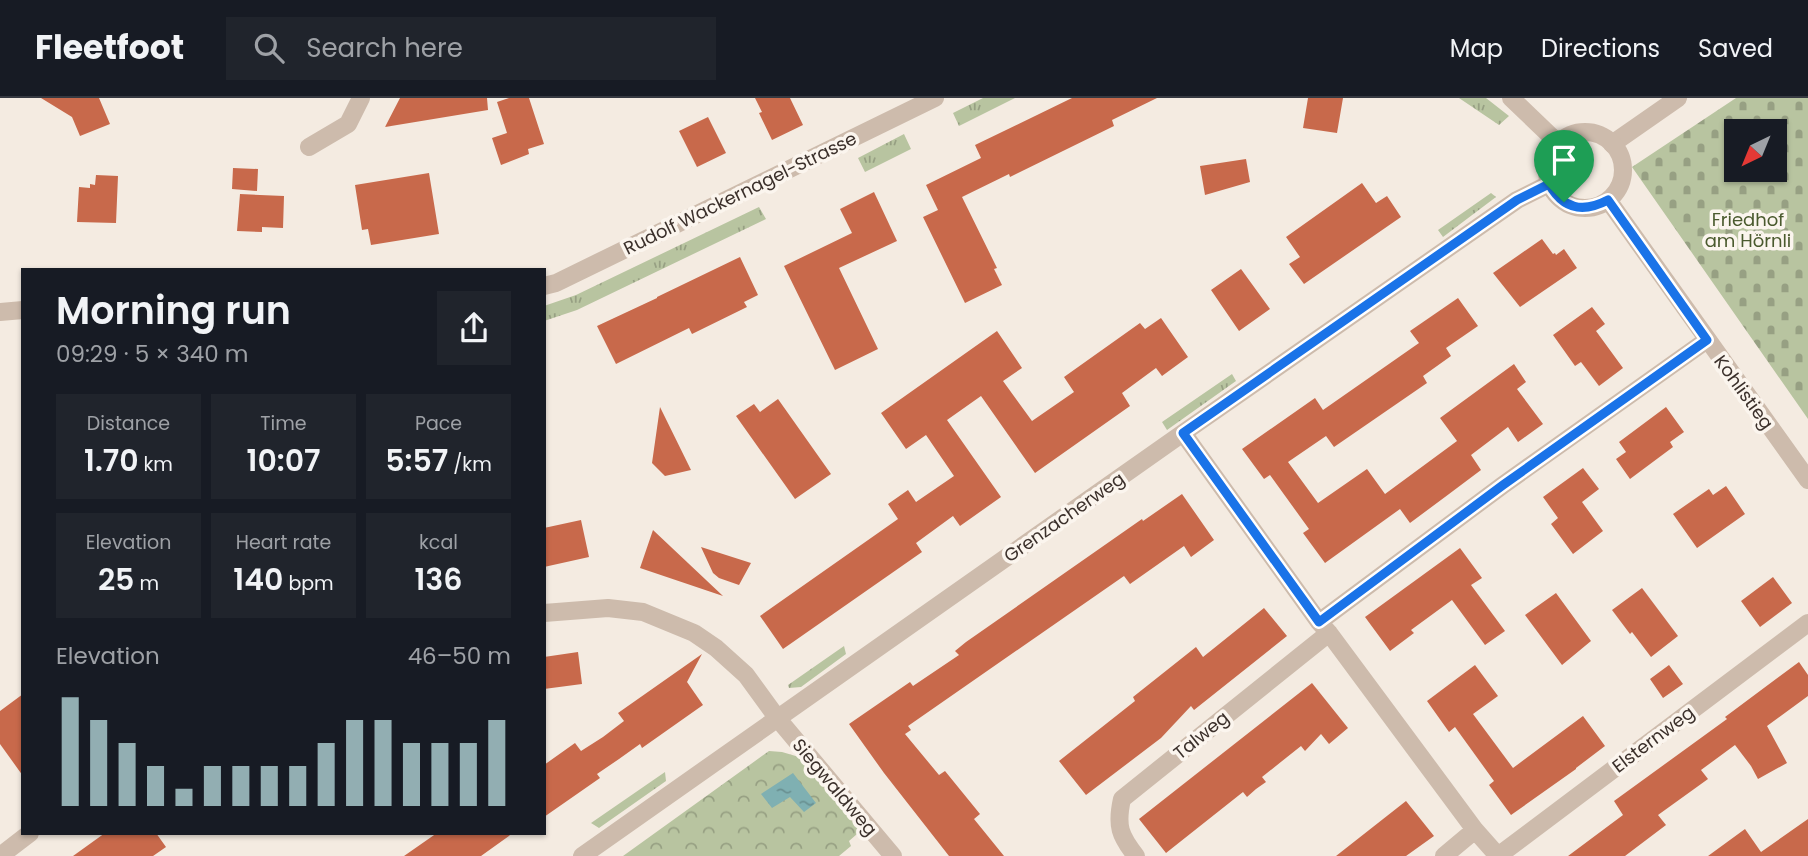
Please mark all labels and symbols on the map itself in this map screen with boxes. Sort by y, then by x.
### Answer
north arrow [1724,119,1787,182]
street label: Rudolf Wackernagel-Strasse [619,126,861,260]
pin [1534,130,1594,202]
park label: Friedhof am Hörnli [1705,207,1791,253]
street label: Kohlistieg [1708,350,1780,434]
street label: Grenzacherweg [999,466,1129,568]
street label: Elsternweg [1607,700,1699,778]
street label: Talweg [1168,705,1234,765]
street label: Siegwaldweg [787,733,883,841]

